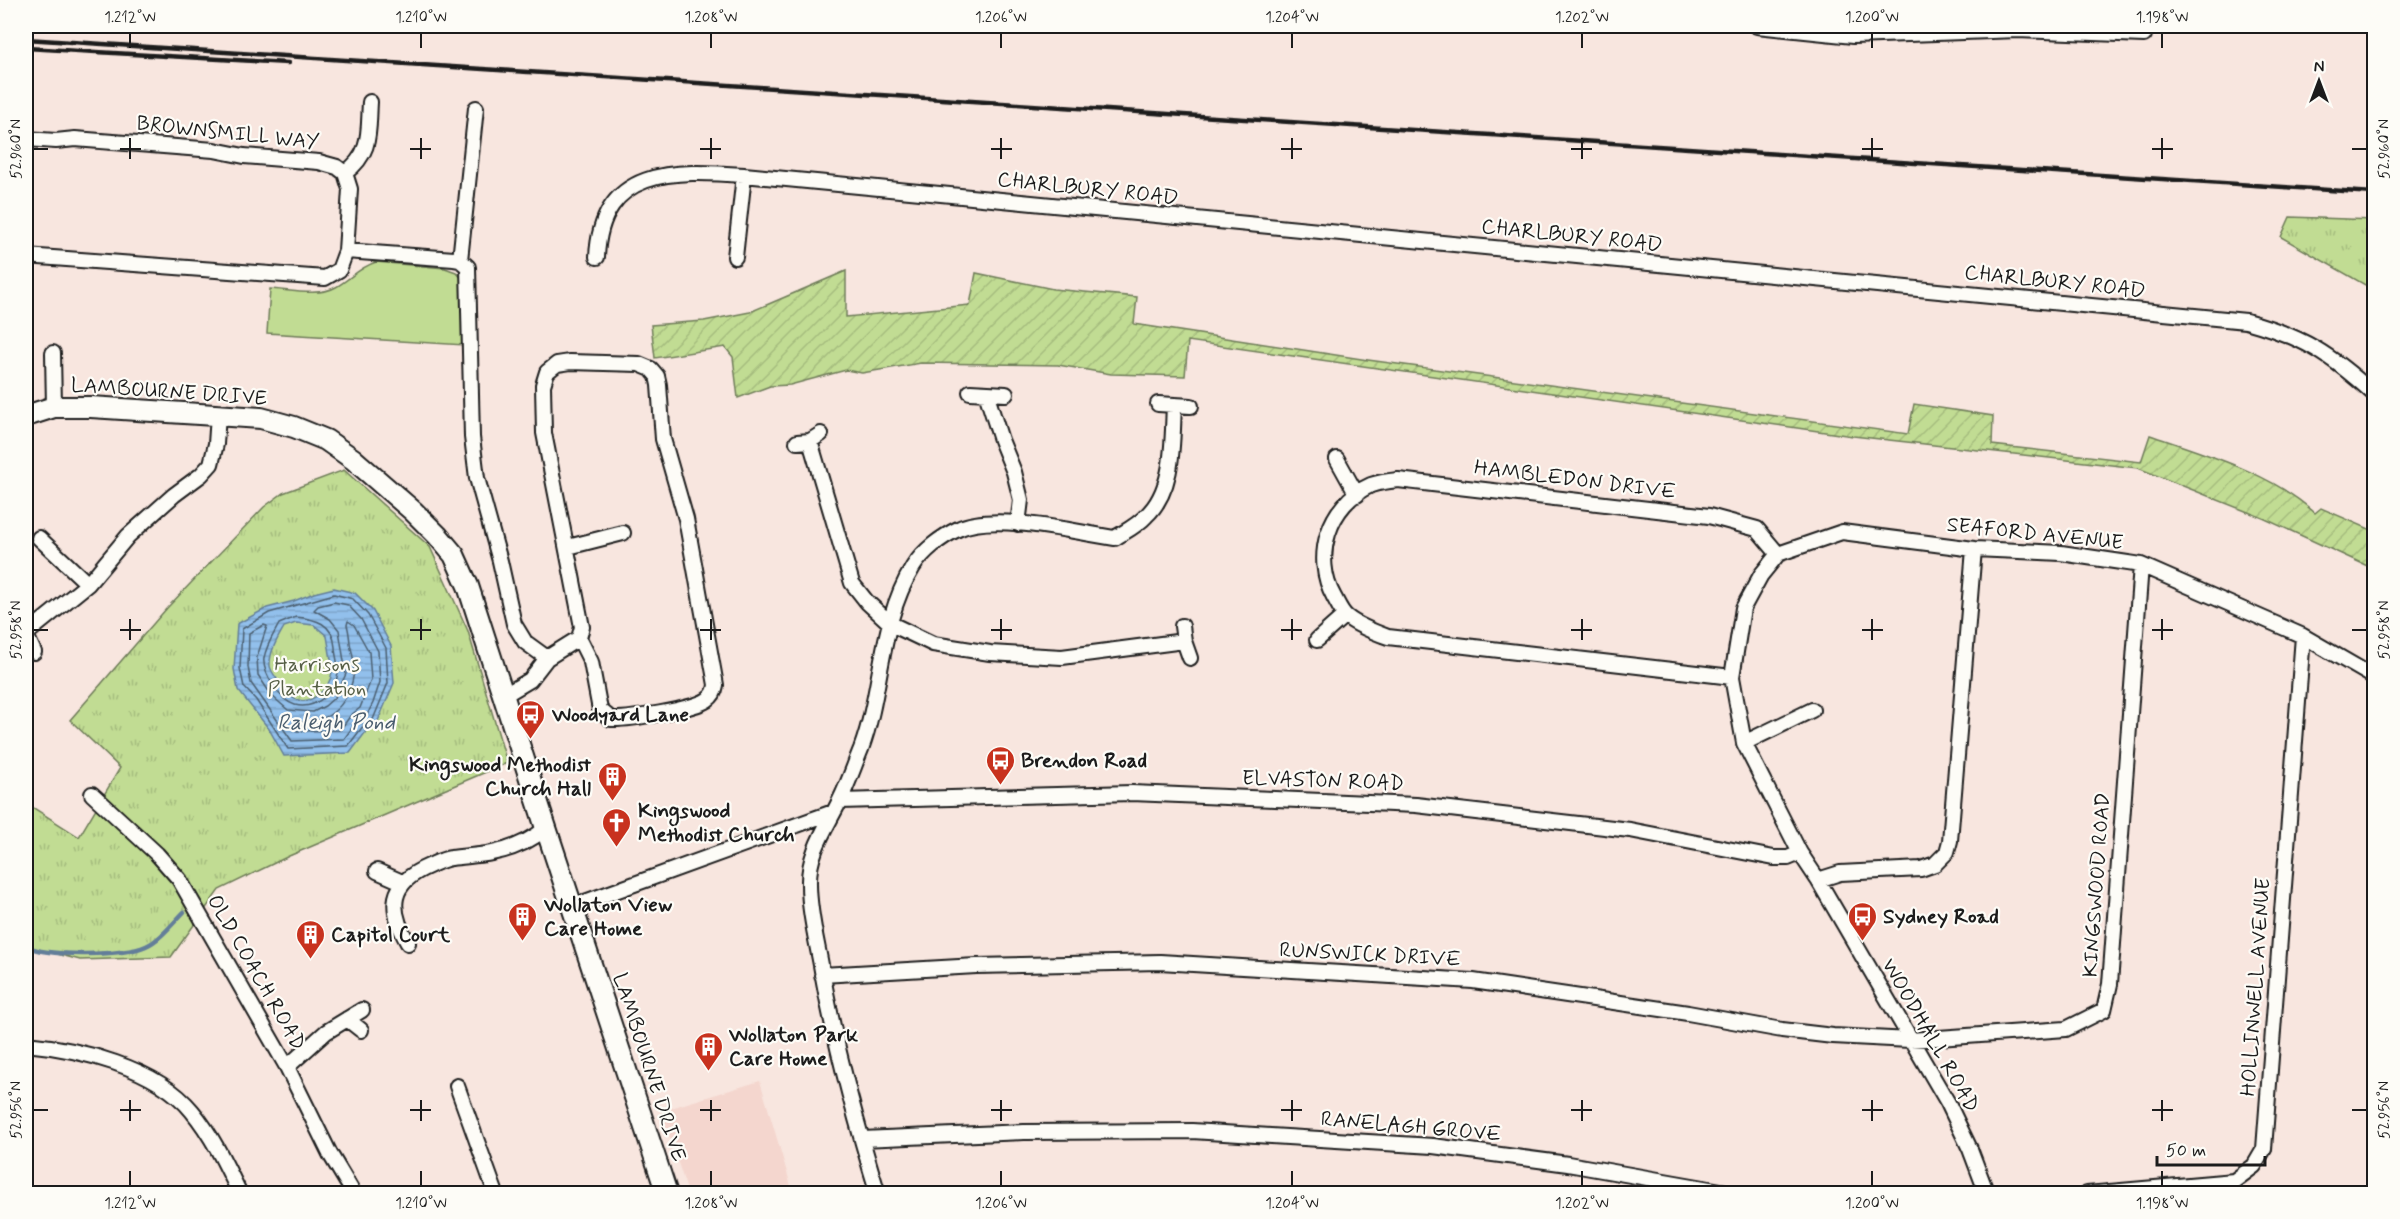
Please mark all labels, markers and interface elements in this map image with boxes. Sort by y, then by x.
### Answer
text: 1.212°W [104,8,156,28]
text: 1.210°W [395,8,447,28]
text: 1.208°W [685,8,737,28]
text: 1.206°W [975,8,1027,28]
text: 1.204°W [1265,8,1319,28]
text: 1.202°W [1555,8,1609,28]
text: 1.200°W [1845,8,1899,28]
text: 1.198°W [2136,8,2188,28]
north arrow [2289,51,2349,111]
text: N [2314,57,2324,78]
street label: BROWNSMILL WAY [135,109,321,157]
text: 52.960°N [7,119,27,179]
text: 52.960°N [2375,119,2395,179]
street label: CHARLBURY ROAD [996,166,1180,212]
street label: CHARLBURY ROAD [1480,213,1664,259]
street label: CHARLBURY ROAD [1963,259,2147,305]
street label: LAMBOURNE DRIVE [70,371,268,413]
street label: HAMBLEDON DRIVE [1473,454,1677,506]
street label: SEAFORD AVENUE [1945,511,2124,557]
text: 52.958°N [7,601,27,659]
text: 52.958°N [2375,601,2395,659]
park label: Harrisons Plantation [268,651,366,703]
bus stop icon: Woodyard Lane [515,698,547,740]
place label: Woodyard Lane [551,701,689,729]
water label: Raleigh Pond [277,709,397,738]
bus stop icon: Brendon Road [984,744,1016,786]
place label: Brendon Road [1021,747,1147,775]
place label: Kingswood Methodist Church Hall [409,751,591,803]
building icon: Kingswood Methodist Church Hall [596,760,628,802]
street label: ELVASTON ROAD [1242,764,1404,798]
street label: KINGSWOOD ROAD [2077,792,2117,978]
place label: Kingswood Methodist Church [638,797,795,849]
church icon: Kingswood Methodist Church [601,806,633,848]
street label: HOLLINWELL AVENUE [2234,877,2278,1097]
street label: OLD COACH ROAD [200,889,312,1056]
place label: Wollaton View Care Home [543,891,673,943]
building icon: Wollaton View Care Home [507,900,539,942]
bus stop icon: Sydney Road [1846,900,1878,942]
place label: Sydney Road [1883,903,1999,931]
building icon: Capitol Court [294,918,326,960]
place label: Capitol Court [331,921,451,949]
street label: RUNSWICK DRIVE [1279,936,1461,974]
street label: WOODHALL ROAD [1875,953,1986,1118]
street label: LAMBOURNE DRIVE [605,970,693,1165]
place label: Wollaton Park Care Home [728,1021,858,1073]
building icon: Wollaton Park Care Home [692,1030,724,1072]
text: 52.956°N [7,1081,27,1139]
text: 52.956°N [2375,1081,2395,1139]
street label: RANELAGH GROVE [1320,1105,1502,1149]
scale bar [2157,1129,2265,1167]
text: 50 m [2166,1139,2206,1163]
text: 1.212°W [104,1194,156,1214]
text: 1.210°W [395,1194,447,1214]
text: 1.208°W [685,1194,737,1214]
text: 1.206°W [975,1194,1027,1214]
text: 1.204°W [1265,1194,1319,1214]
text: 1.202°W [1555,1194,1609,1214]
text: 1.200°W [1845,1194,1899,1214]
text: 1.198°W [2136,1194,2188,1214]

